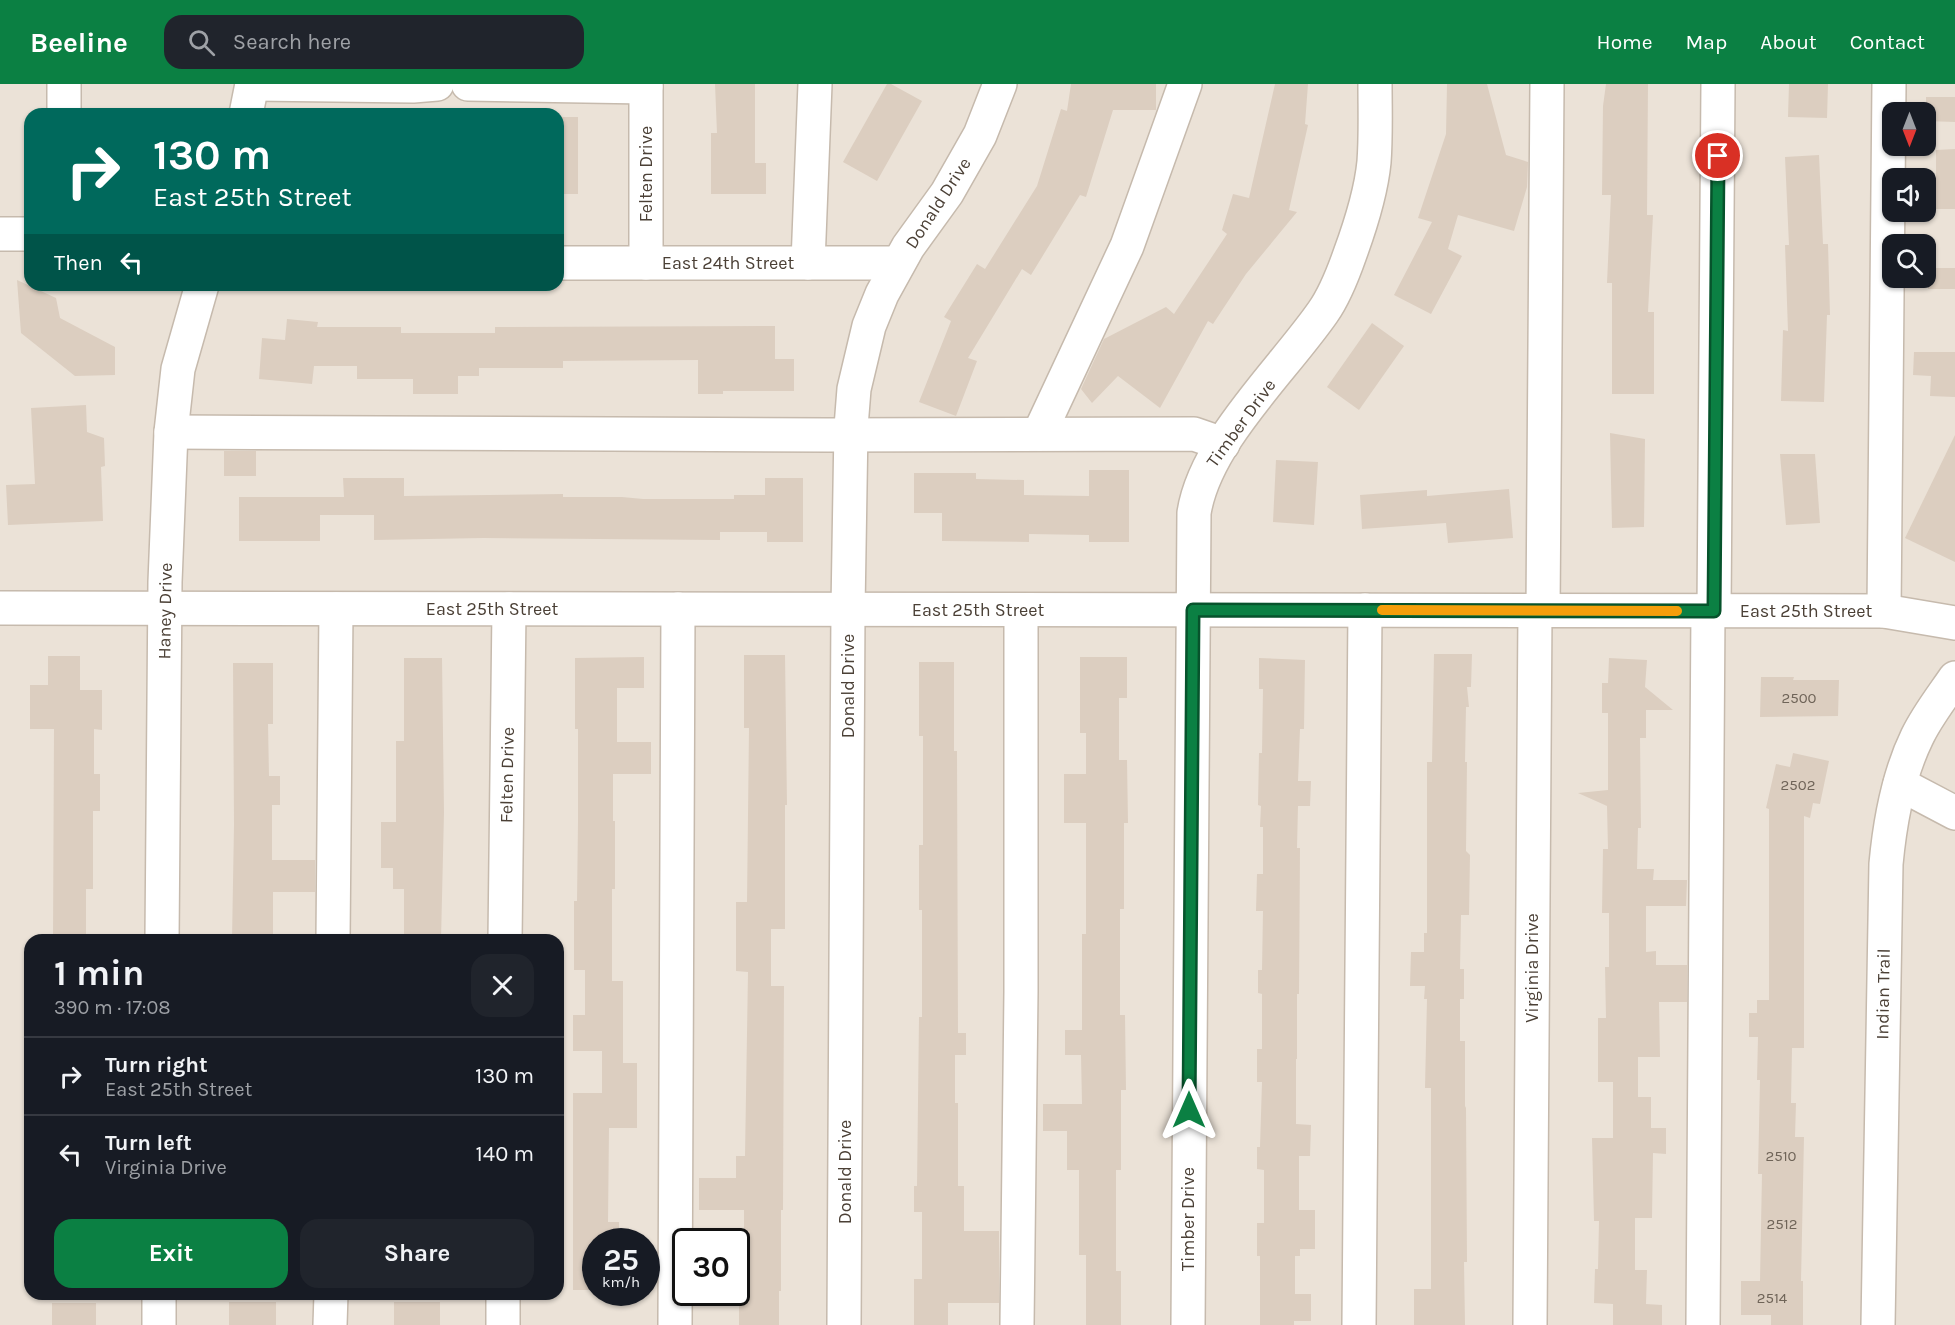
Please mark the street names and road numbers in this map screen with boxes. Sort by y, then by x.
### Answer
street label: Felten Drive [635,126,657,222]
street label: Donald Drive [900,153,976,253]
street label: East 24th Street [662,252,794,274]
street label: Timber Drive [1202,374,1280,472]
street label: Haney Drive [153,562,177,660]
street label: East 25th Street [426,598,558,620]
street label: East 25th Street [912,599,1044,621]
street label: East 25th Street [1740,600,1872,622]
street label: Donald Drive [837,634,859,738]
street label: Felten Drive [495,727,519,823]
street label: Virginia Drive [1521,913,1543,1023]
street label: Indian Trail [1871,948,1895,1040]
street label: Donald Drive [834,1120,856,1224]
street label: Timber Drive [1177,1167,1199,1271]

